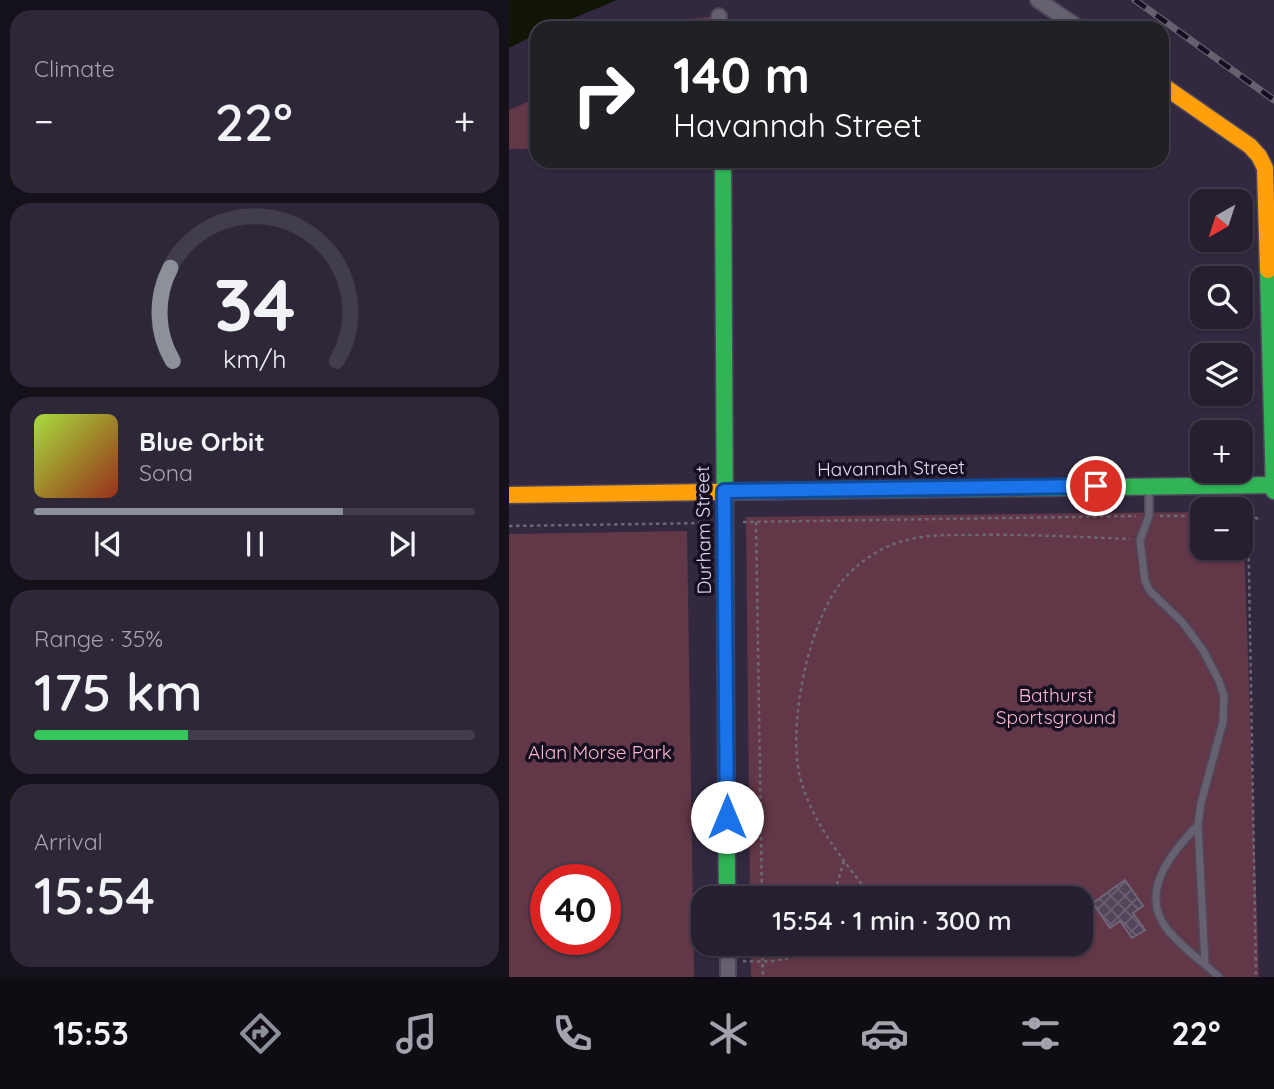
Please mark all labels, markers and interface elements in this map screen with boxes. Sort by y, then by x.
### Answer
text: 140 m [673,44,810,105]
icon: right [558,49,649,140]
text: Climate [34,54,115,83]
text: 22° [215,89,293,154]
text: − [34,97,54,145]
text: + [454,97,475,145]
text: Havannah Street [673,105,922,145]
north arrow [1190,189,1253,252]
map controls [1190,189,1253,560]
text: 34 [214,259,295,350]
button: search [1190,266,1253,329]
text: km/h [223,343,286,374]
button: layers [1190,343,1253,406]
button: + [1190,420,1253,483]
text: Blue Orbit [139,425,265,458]
street label: Havannah Street [817,455,965,481]
pin [1066,456,1126,516]
text: Sona [139,458,193,487]
street label: Durham Street [690,466,716,594]
icon: arrive [1077,467,1115,505]
button: − [1190,497,1253,560]
icon: previous [89,525,127,563]
icon: pause [236,525,274,563]
icon: next [383,525,421,563]
text: Range · 35% [34,624,163,653]
text: 175 km [34,659,203,724]
park label: Bathurst Sportsground [996,683,1116,729]
park label: Alan Morse Park [528,740,672,764]
position arrow [690,780,764,854]
text: Arrival [34,827,103,856]
text: 15:54 [34,862,155,927]
speed limit sign: 40 [530,864,621,955]
text: 15:54 · 1 min · 300 m [772,904,1012,937]
icon: directions [236,1009,285,1058]
icon: music [392,1009,441,1058]
icon: phone [548,1009,597,1058]
icon: climate [704,1009,753,1058]
icon: car [860,1009,909,1058]
icon: filters [1016,1009,1065,1058]
text: 15:53 [53,1013,129,1053]
text: 22° [1172,1013,1221,1053]

